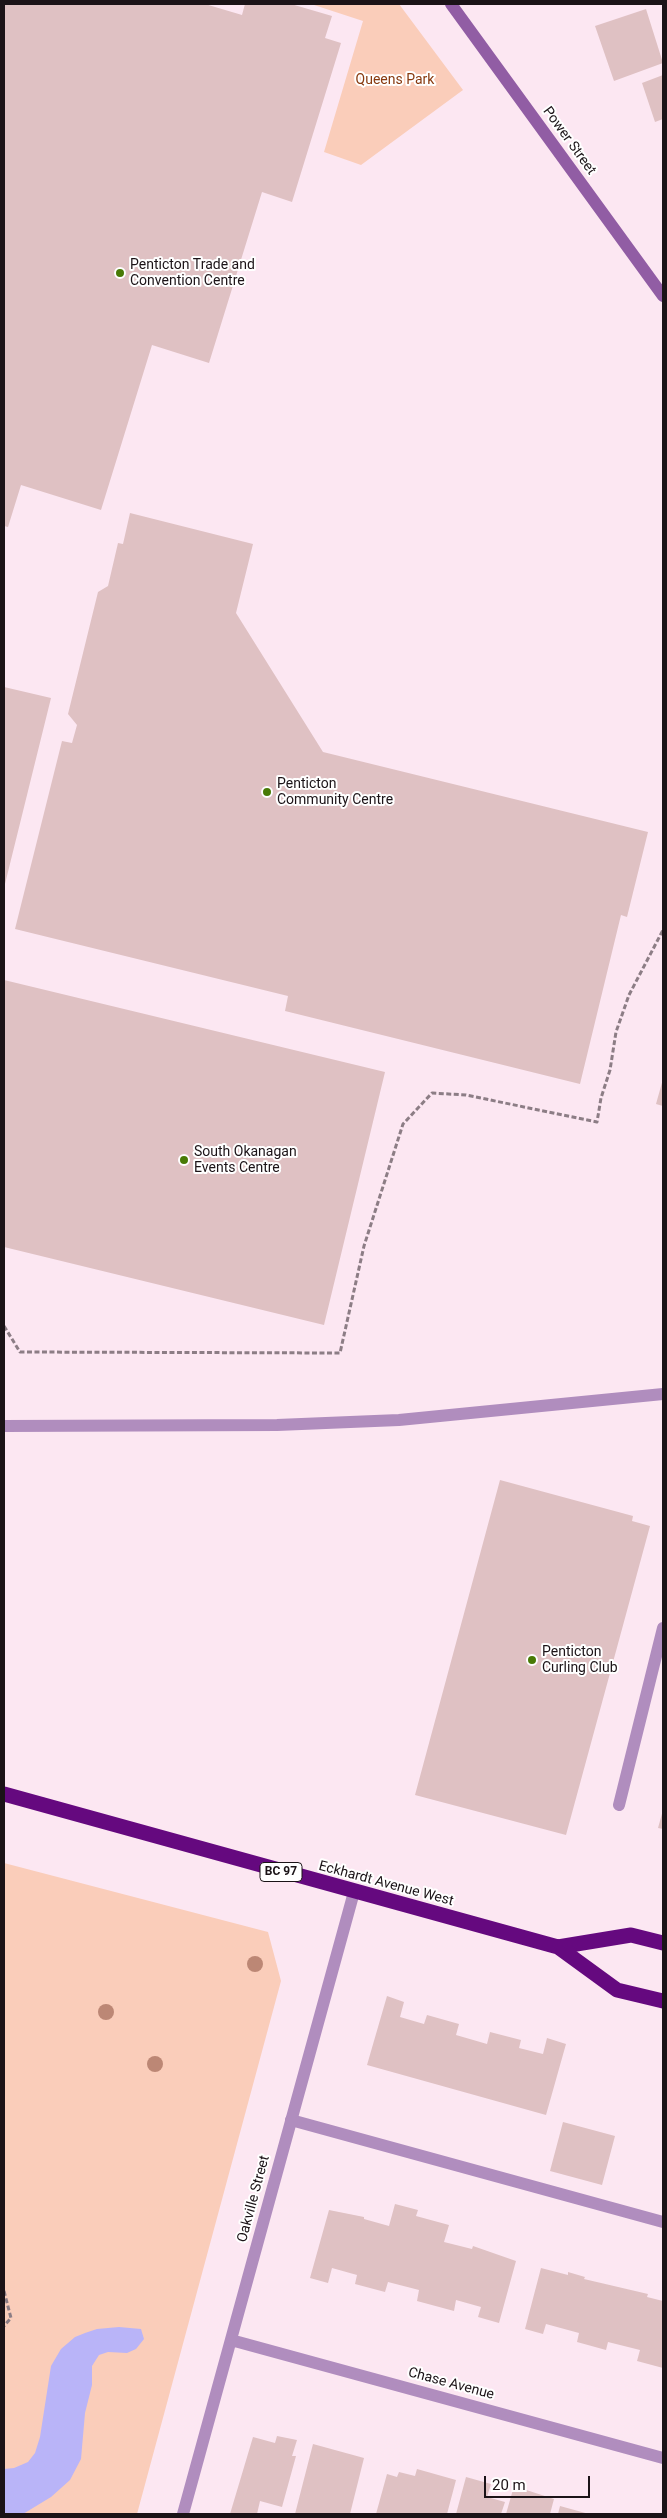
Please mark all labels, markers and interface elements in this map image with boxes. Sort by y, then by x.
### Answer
park label: Queens Park [356,72,434,88]
street label: Power Street [539,104,599,178]
place label: Penticton Trade and Convention Centre [130,257,255,290]
marker: Penticton Trade and Convention Centre [114,267,126,279]
place label: Penticton Community Centre [277,776,393,809]
marker: Penticton Community Centre [261,786,273,798]
place label: South Okanagan Events Centre [194,1144,297,1176]
marker: South Okanagan Events Centre [178,1154,190,1166]
place label: Penticton Curling Club [542,1644,618,1676]
marker: Penticton Curling Club [526,1654,538,1666]
street label: Eckhardt Avenue West [317,1858,455,1910]
road number: BC 97 [260,1862,302,1881]
street label: Oakville Street [234,2154,274,2244]
street label: Chase Avenue [406,2364,496,2404]
scale bar [487,2466,593,2498]
text: 20 m [492,2476,526,2494]

